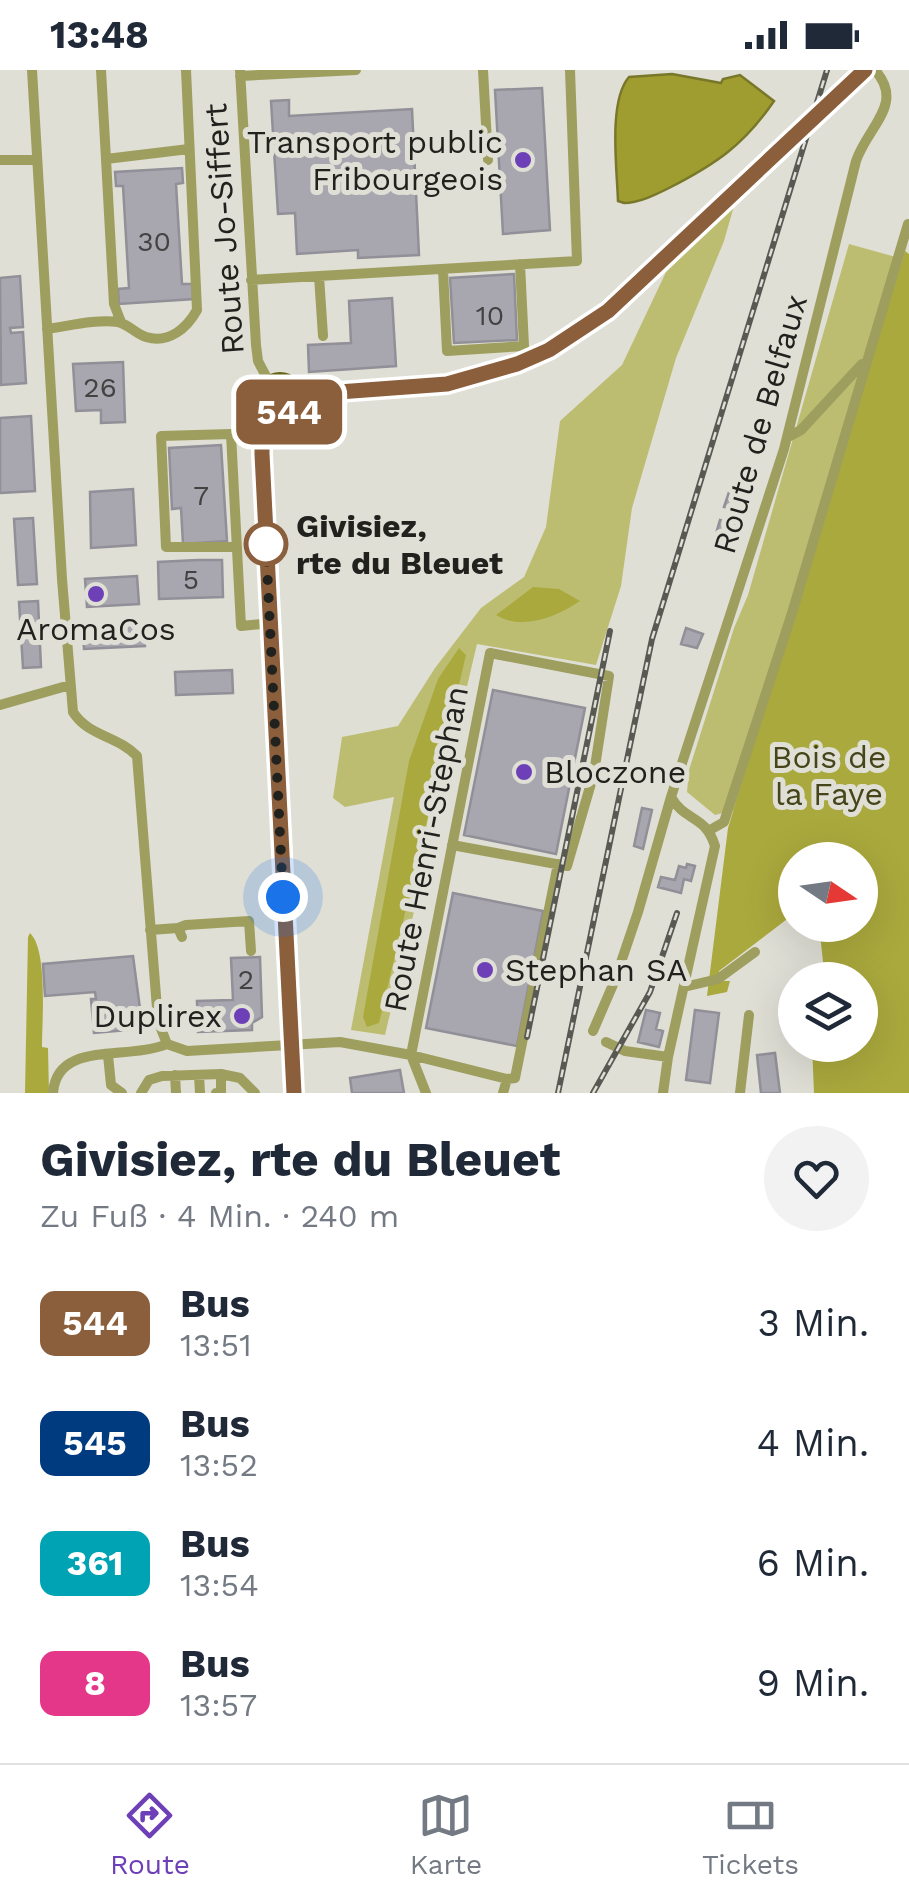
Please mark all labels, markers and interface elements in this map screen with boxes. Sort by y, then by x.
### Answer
text: 13:48 [50,13,149,57]
street label: Route Jo-Siffert [196,102,252,356]
place label: Transport public Fribourgeois [247,123,503,198]
marker: Transport public Fribourgeois [512,149,534,171]
house number: 30 [137,225,171,258]
street label: Route de Belfaux [705,290,815,558]
house number: 10 [476,299,504,332]
house number: 26 [83,371,117,404]
line badge: 544 [232,380,346,444]
text: 544 [256,391,322,433]
house number: 7 [193,479,209,512]
place label: Givisiez, rte du Bleuet [296,507,503,582]
marker: Givisiez, rte du Bleuet [245,523,287,565]
house number: 5 [183,563,199,596]
marker: AromaCos [85,583,107,605]
place label: AromaCos [16,610,176,648]
street label: Route Henri-Stephan [376,683,476,1015]
park label: Bois de la Faye [772,738,886,813]
place label: Bloczone [544,753,686,791]
marker: Bloczone [513,761,535,783]
north arrow [778,842,878,942]
map controls [778,842,878,1062]
your location [258,872,308,922]
place label: Stephan SA [505,951,687,989]
marker: Stephan SA [474,959,496,981]
button: layers [778,962,878,1062]
house number: 2 [238,963,254,996]
place label: Duplirex [93,997,222,1035]
marker: Duplirex [231,1005,253,1027]
button: heart [764,1126,869,1231]
text: Givisiez, rte du Bleuet [40,1131,561,1188]
text: Zu Fuß · 4 Min. · 240 m [40,1197,399,1235]
text: Bus [180,1282,250,1326]
text: 3 Min. [758,1301,869,1345]
text: 544 [62,1302,128,1344]
text: 13:51 [180,1326,252,1364]
text: Bus [180,1402,250,1446]
text: 4 Min. [757,1421,869,1465]
text: 545 [63,1422,127,1464]
text: 13:52 [180,1446,258,1484]
text: Bus [180,1522,250,1566]
text: 6 Min. [757,1541,869,1585]
text: 361 [67,1542,123,1584]
text: 13:54 [180,1566,259,1604]
text: Bus [180,1642,250,1686]
text: 9 Min. [756,1661,869,1705]
text: 8 [84,1662,106,1704]
text: 13:57 [180,1686,257,1724]
tab: Route [110,1788,190,1881]
tab: Karte [410,1788,482,1881]
tab: Tickets [702,1788,799,1881]

